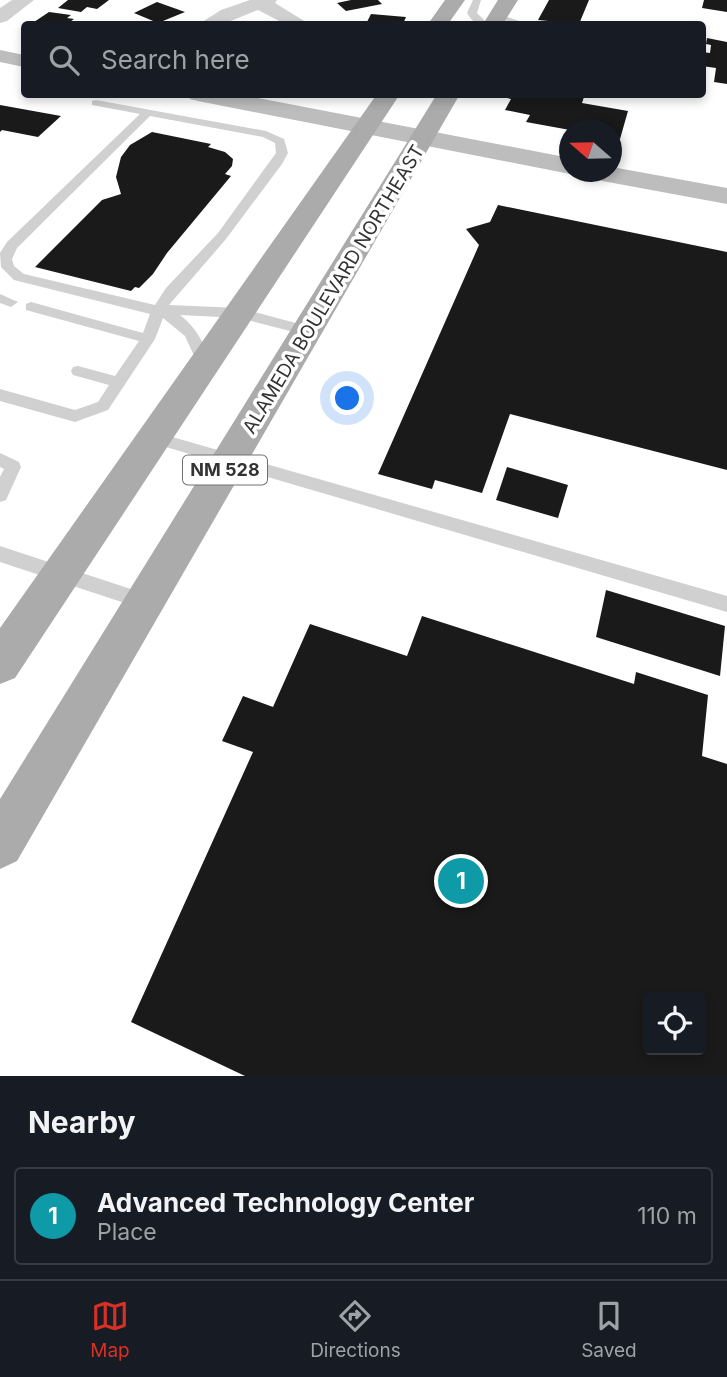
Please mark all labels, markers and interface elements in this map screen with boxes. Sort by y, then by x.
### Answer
search box [21,21,706,98]
icon: search [45,41,83,79]
text: Search here [101,44,250,75]
north arrow [559,119,622,182]
street label: ALAMEDA BOULEVARD NORTHEAST [238,141,429,438]
your location [330,381,364,415]
road number: NM 528 [183,456,267,484]
pin: 1 [438,855,484,907]
map controls [643,992,706,1055]
button: locate [643,992,706,1055]
text: Nearby [28,1104,136,1140]
text: Advanced Technology Center [97,1187,474,1218]
text: 1 [48,1202,58,1230]
text: 110 m [637,1202,697,1230]
text: Place [97,1218,157,1246]
tab: Map [90,1297,130,1362]
tab: Directions [310,1297,401,1362]
tab: Saved [581,1297,637,1362]

